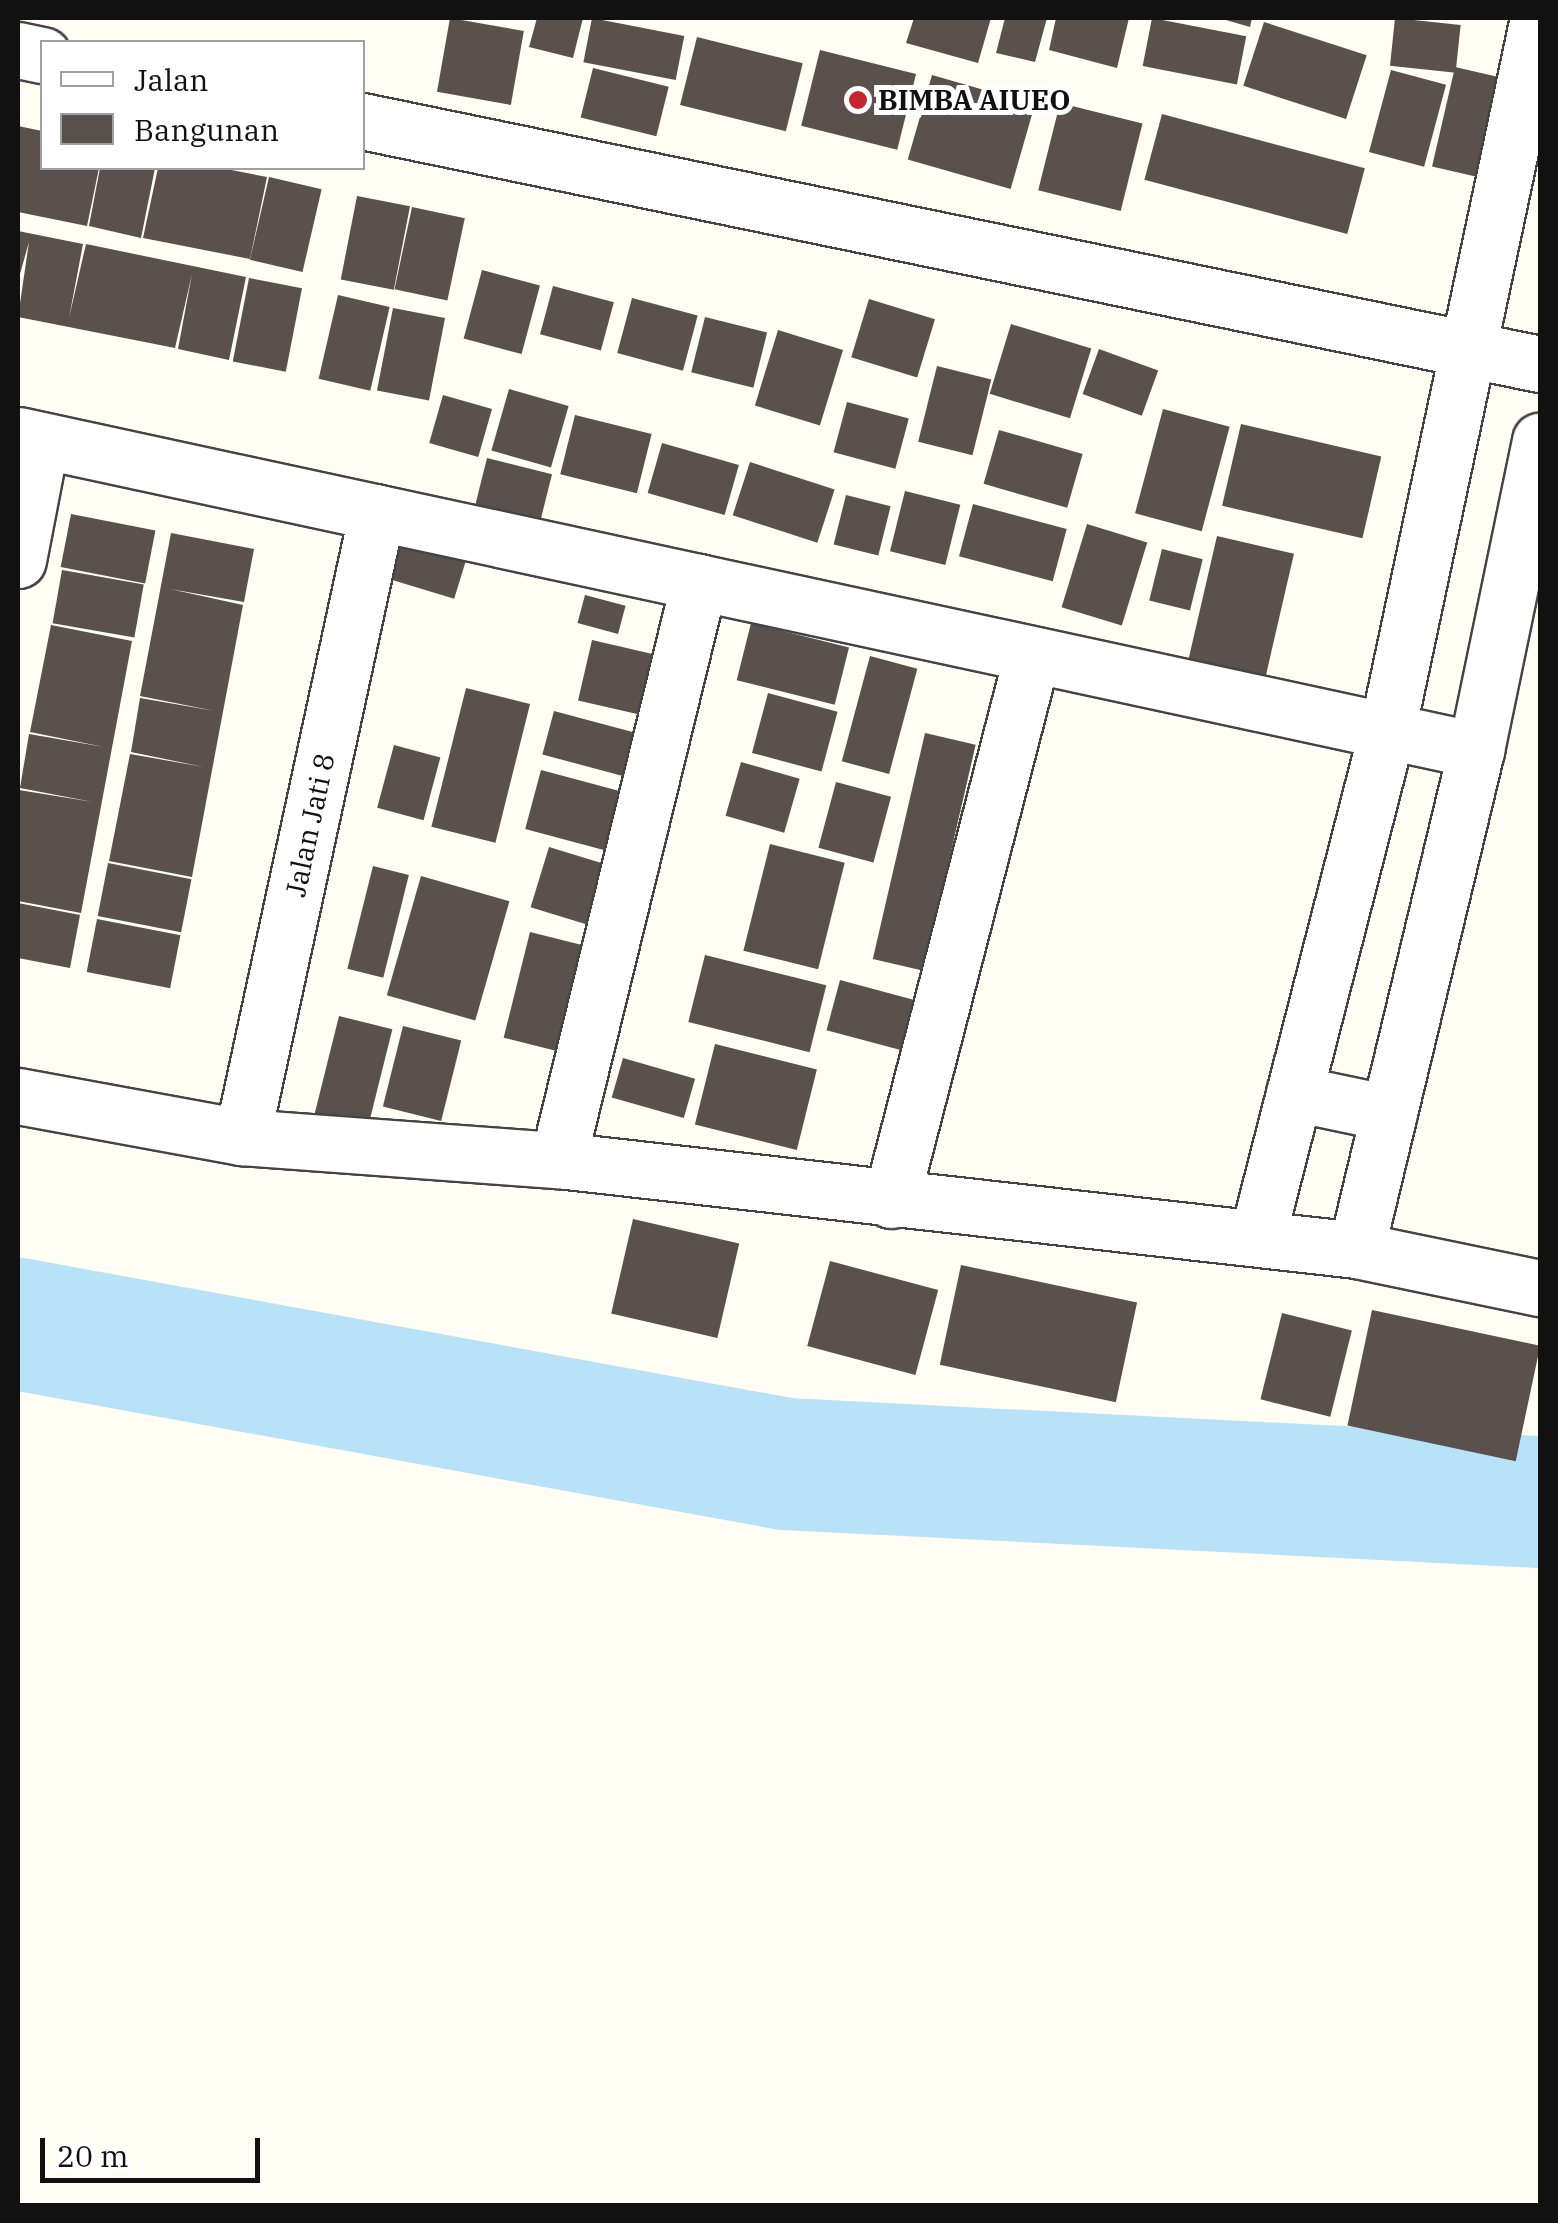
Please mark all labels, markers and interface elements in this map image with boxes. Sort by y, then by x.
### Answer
legend [40,40,365,170]
text: Jalan [134,60,209,99]
place label: BIMBA AIUEO [878,83,1070,117]
marker: BIMBA AIUEO [847,89,869,111]
text: Bangunan [134,110,279,149]
street label: Jalan Jati 8 [278,750,342,900]
scale bar [45,2118,265,2180]
text: 20 m [57,2136,129,2175]

